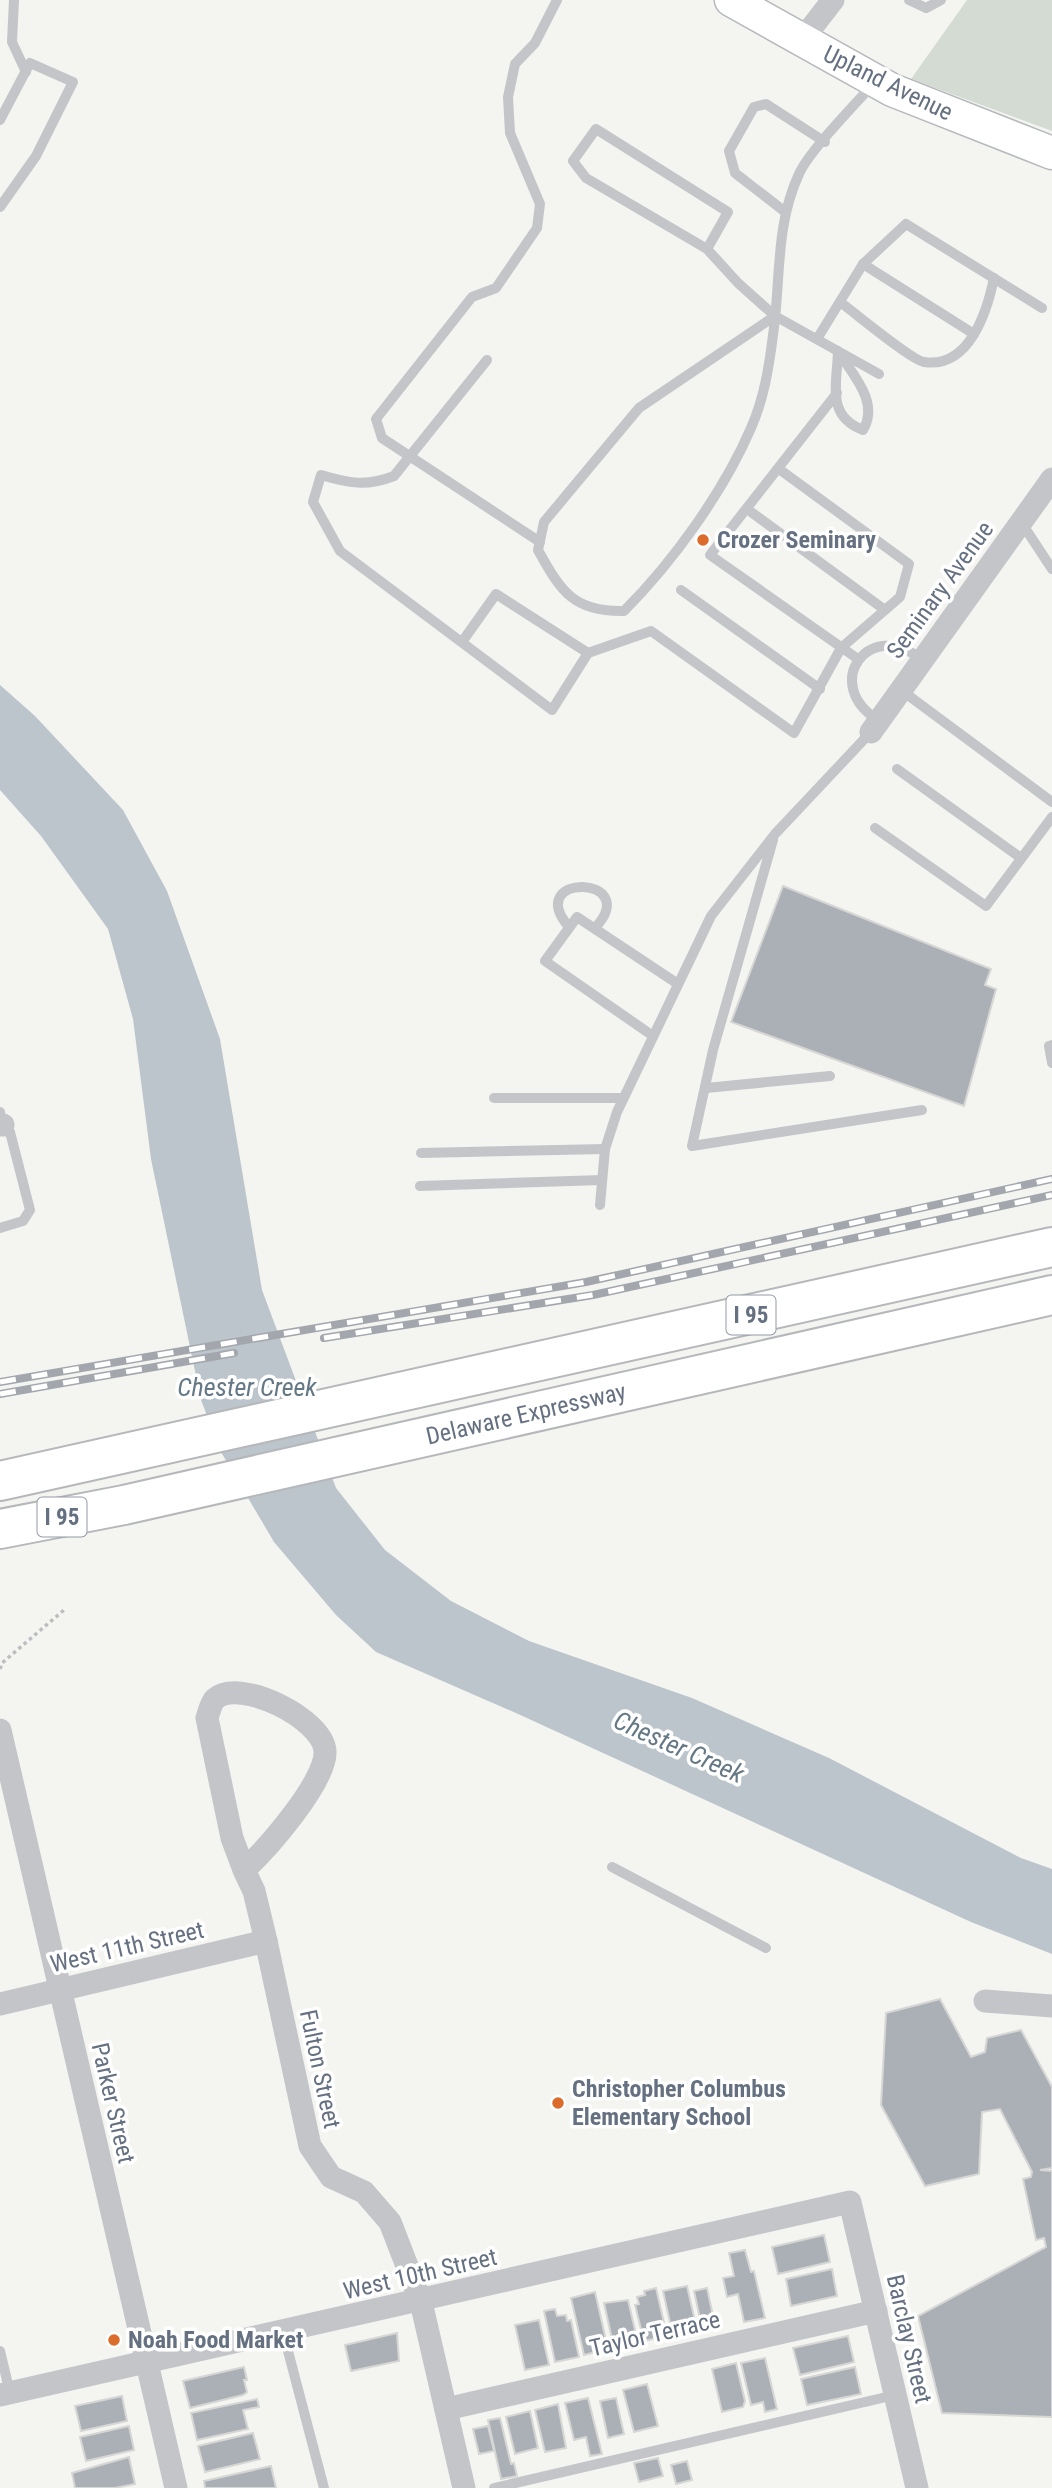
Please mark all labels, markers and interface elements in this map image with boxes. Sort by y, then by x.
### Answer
street label: Upland Avenue [819,40,957,126]
street label: Seminary Avenue [881,516,999,664]
place label: Crozer Seminary [717,526,876,554]
marker: Crozer Seminary [695,532,711,548]
road number: I 95 [726,1296,776,1334]
water label: Chester Creek [177,1372,317,1402]
street label: Delaware Expressway [423,1377,629,1451]
road number: I 95 [38,1498,86,1536]
water label: Chester Creek [609,1705,749,1789]
street label: West 11th Street [47,1916,207,1978]
street label: Fulton Street [294,2007,346,2131]
street label: Parker Street [86,2040,140,2166]
place label: Christopher Columbus Elementary School [572,2075,786,2131]
marker: Christopher Columbus Elementary School [550,2095,566,2111]
street label: West 10th Street [340,2243,500,2305]
street label: Barclay Street [881,2272,937,2406]
street label: Taylor Terrace [587,2305,723,2363]
place label: Noah Food Market [128,2326,303,2354]
marker: Noah Food Market [106,2332,122,2348]

